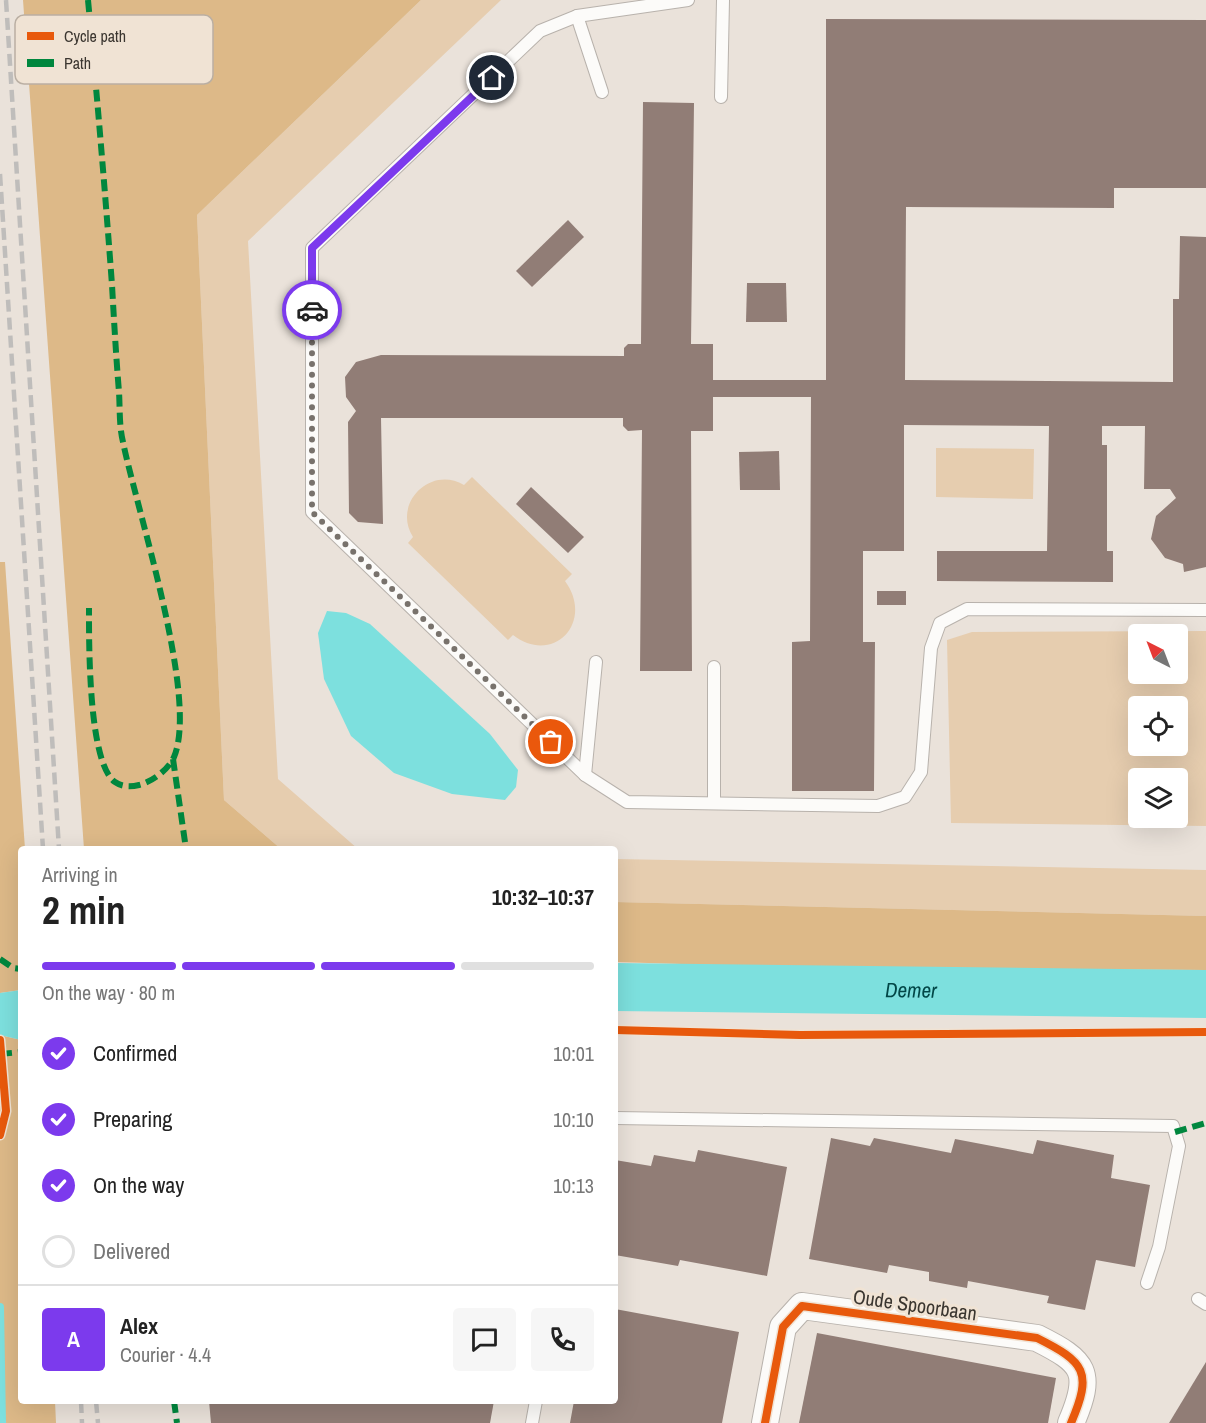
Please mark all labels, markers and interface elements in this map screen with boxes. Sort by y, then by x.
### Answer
legend [15,15,213,84]
text: Cycle path [64,25,126,47]
text: Path [64,52,91,74]
pin [466,52,517,103]
icon: home [475,61,508,94]
courier [282,280,342,340]
icon: car [296,294,329,327]
north arrow [1128,624,1188,684]
map controls [1128,624,1188,828]
button: locate [1128,696,1188,756]
pin [525,716,576,767]
icon: bag [534,725,567,758]
button: layers [1128,768,1188,828]
text: Arriving in [42,861,118,888]
text: 10:32–10:37 [492,882,594,912]
text: 2 min [42,884,126,936]
water label: Demer [885,975,938,1005]
text: On the way · 80 m [42,979,175,1006]
icon: check [42,1037,75,1070]
text: Confirmed [93,1038,177,1068]
text: 10:01 [553,1040,594,1067]
icon: check [42,1103,75,1136]
text: Preparing [93,1104,172,1134]
text: 10:10 [553,1106,594,1133]
icon: check [42,1169,75,1202]
text: On the way [93,1170,184,1200]
text: 10:13 [553,1172,594,1199]
text: Delivered [93,1236,170,1266]
street label: Oude Spoorbaan [851,1282,979,1327]
button: chat [453,1308,516,1371]
button: phone [531,1308,594,1371]
text: Alex [120,1311,158,1341]
text: A [67,1324,80,1354]
text: Courier · 4.4 [120,1341,211,1368]

